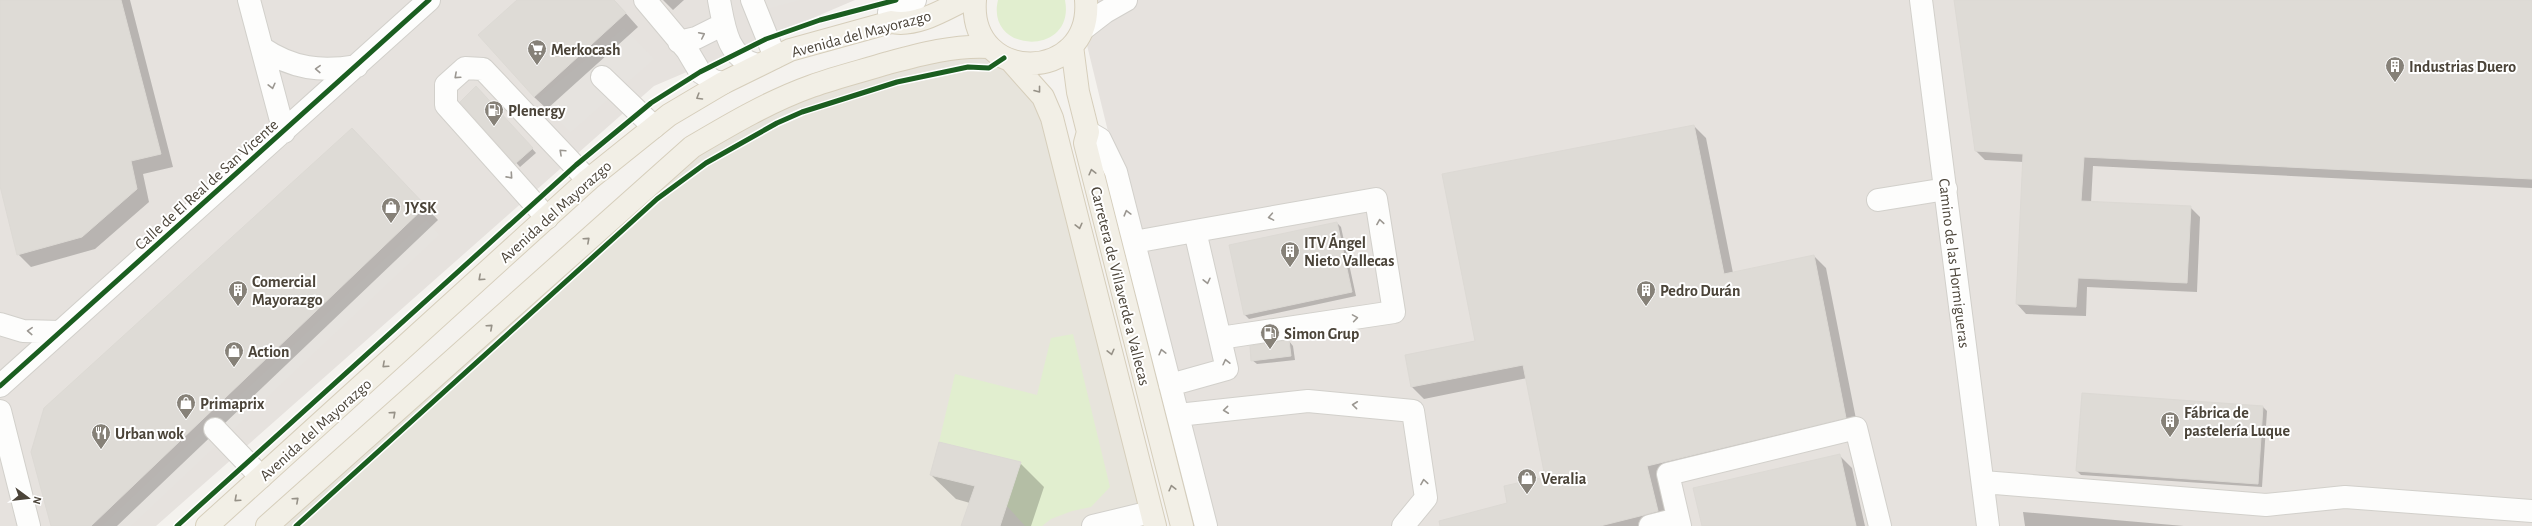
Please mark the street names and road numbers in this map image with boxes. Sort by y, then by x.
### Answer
street label: Avenida del Mayorazgo [790,8,933,61]
street label: Calle de El Real de San Vicente [132,116,281,253]
street label: Avenida del Mayorazgo [497,157,615,267]
street label: Camino de las Hormigueras [1936,177,1972,349]
street label: Carretera de Villaverde a Vallecas [1088,185,1153,387]
street label: Avenida del Mayorazgo [257,375,375,485]

